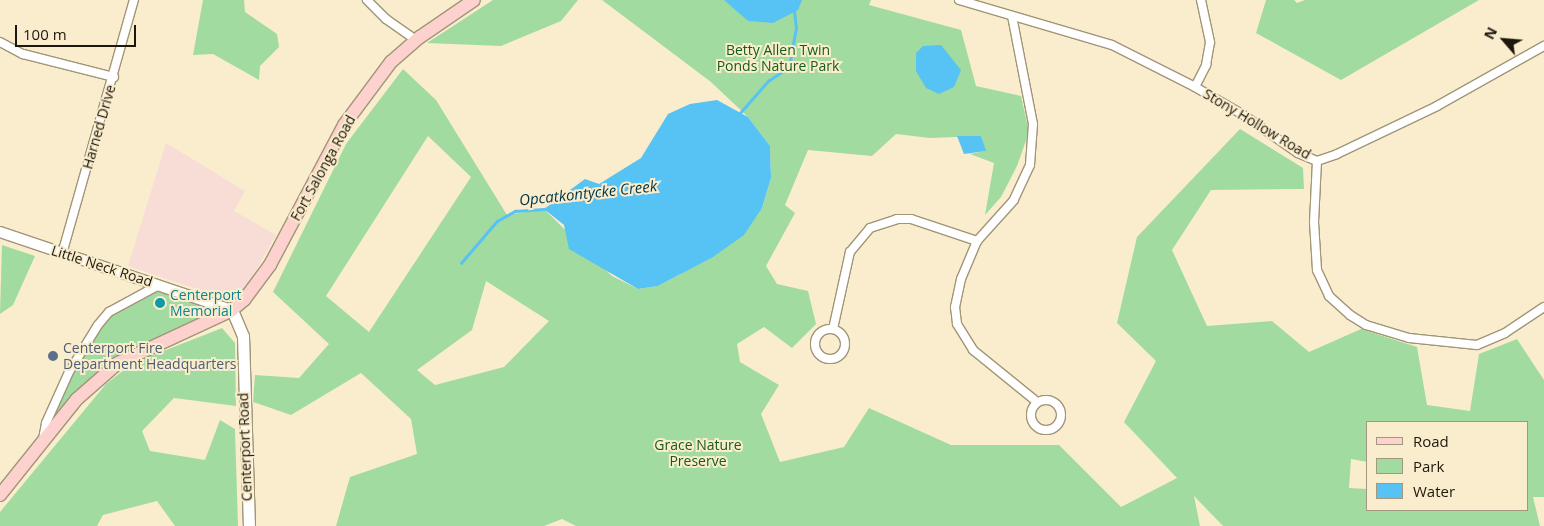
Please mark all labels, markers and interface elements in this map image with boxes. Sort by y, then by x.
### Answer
scale bar [18,15,139,47]
north arrow [1479,15,1529,65]
text: 100 m [23,24,67,44]
text: N [1479,24,1501,42]
park label: Betty Allen Twin Ponds Nature Park [717,42,839,74]
street label: Harned Drive [79,83,119,171]
street label: Stony Hollow Road [1200,85,1314,163]
street label: Fort Salonga Road [287,112,359,224]
water label: Opcatkontycke Creek [518,177,658,209]
street label: Little Neck Road [49,242,155,290]
place label: Centerport Memorial [170,287,242,320]
marker: Centerport Memorial [154,297,166,309]
place label: Centerport Fire Department Headquarters [63,340,237,372]
marker: Centerport Fire Department Headquarters [47,350,59,362]
street label: Centerport Road [235,392,255,502]
legend [1366,421,1529,511]
text: Road [1413,431,1449,451]
park label: Grace Nature Preserve [654,437,742,470]
text: Park [1413,456,1444,476]
text: Water [1413,481,1455,501]

